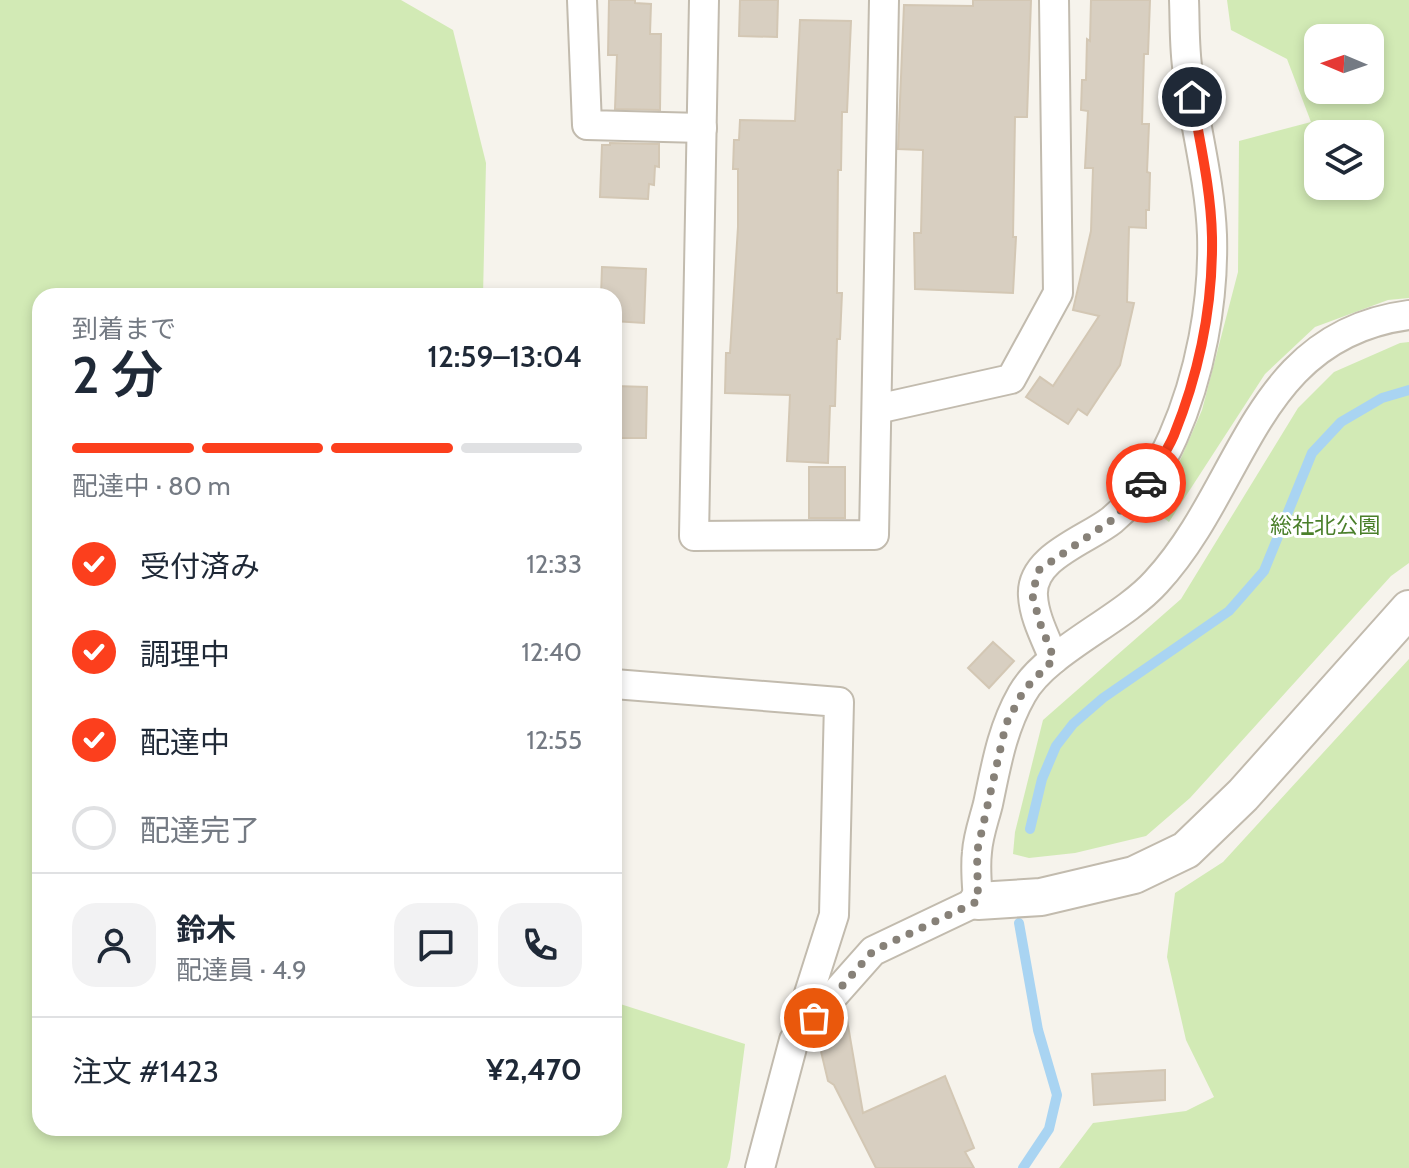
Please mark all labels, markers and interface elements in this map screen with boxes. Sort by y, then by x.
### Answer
north arrow [1304,24,1384,104]
map controls [1304,24,1384,200]
pin [1158,63,1226,131]
icon: home [1170,75,1214,119]
button: layers [1304,120,1384,200]
text: 到着まで [72,313,176,345]
text: 12:59–13:04 [427,338,582,375]
text: 2 分 [72,343,163,406]
courier [1106,443,1186,523]
icon: car [1124,461,1168,505]
text: 配達中 · 80 m [72,470,230,502]
park label: 総社北公園 [1270,512,1380,539]
icon: check [72,542,116,586]
text: 受付済み [140,548,260,585]
text: 12:33 [526,548,582,580]
icon: check [72,630,116,674]
text: 調理中 [140,636,230,673]
text: 12:40 [521,636,582,668]
icon: check [72,718,116,762]
text: 配達中 [140,724,230,761]
text: 12:55 [526,724,582,756]
text: 配達完了 [140,812,260,849]
button: person [72,903,156,987]
button: chat [394,903,478,987]
button: phone [498,903,582,987]
text: 鈴木 [176,911,236,948]
text: 配達員 · 4.9 [176,954,307,986]
pin [780,984,848,1052]
icon: bag [792,996,836,1040]
text: ¥2,470 [486,1051,582,1088]
text: 注文 #1423 [72,1053,219,1090]

